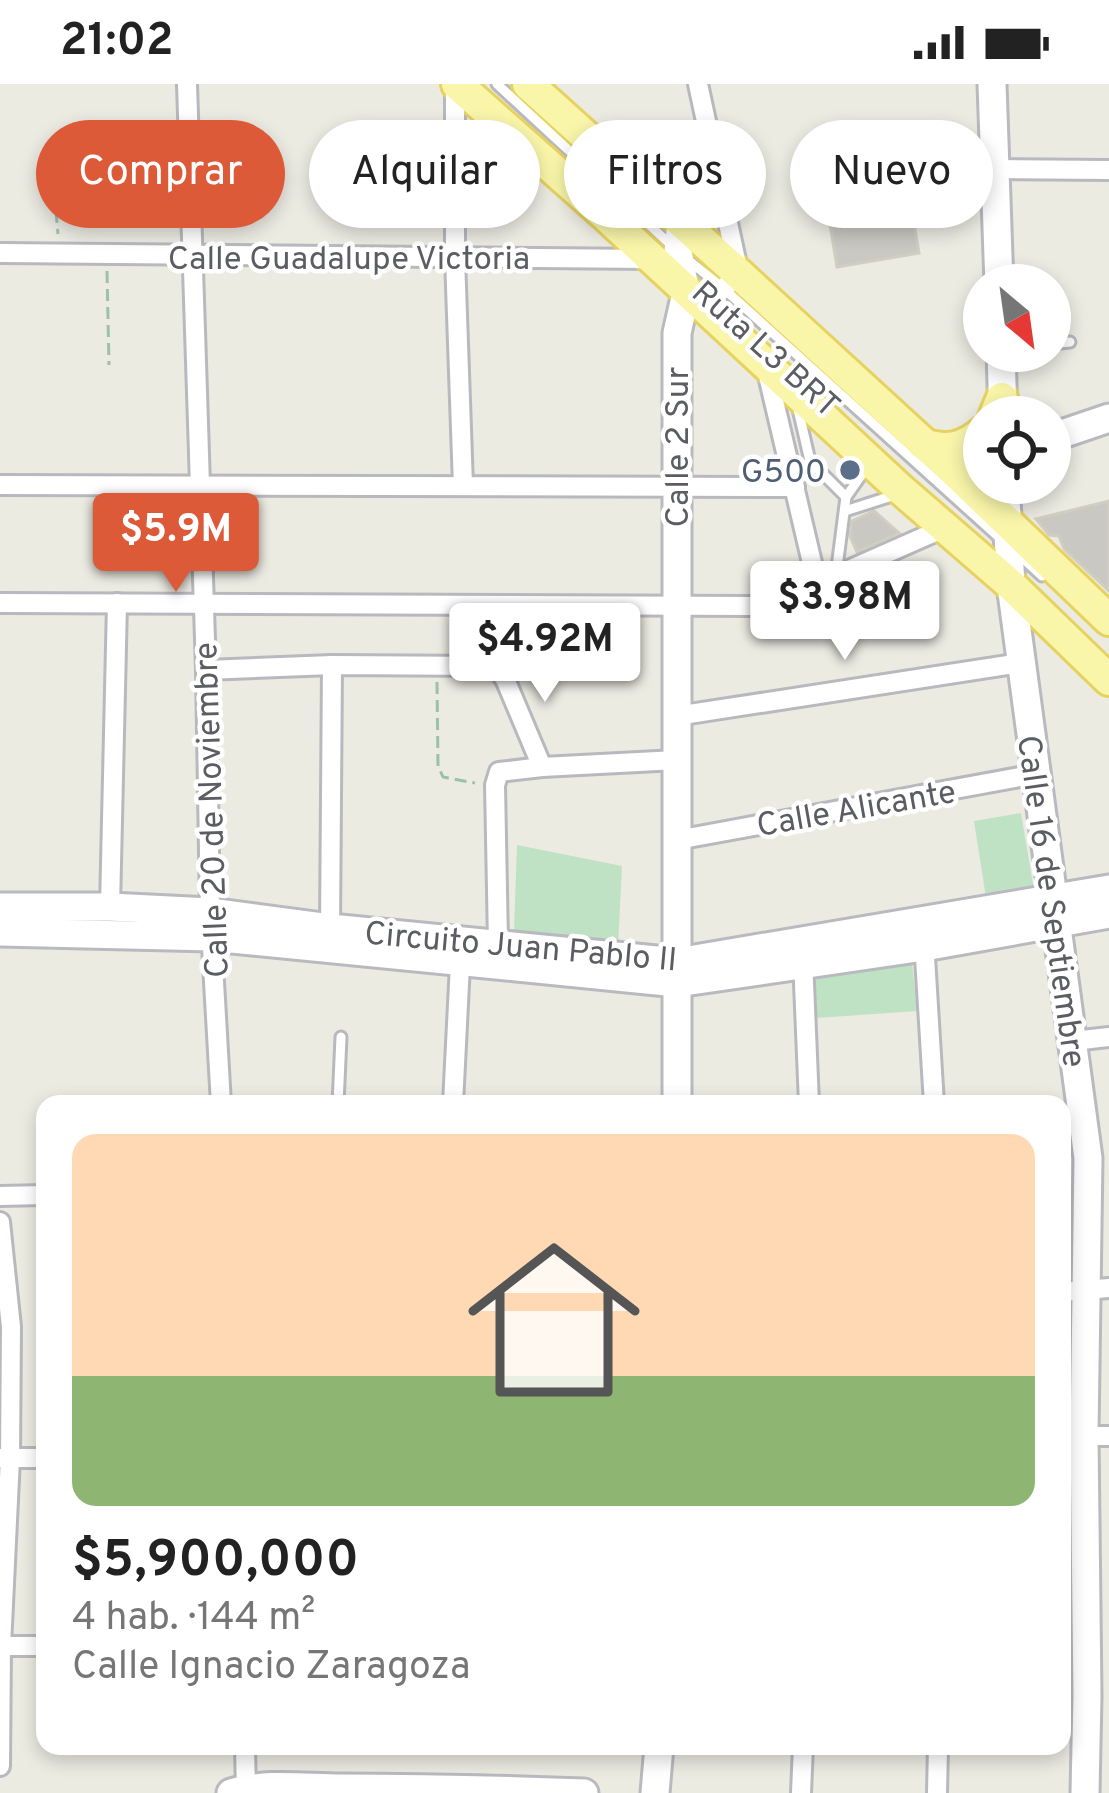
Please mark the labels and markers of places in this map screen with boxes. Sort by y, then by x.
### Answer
place label: G500 [741,453,826,495]
marker: G500 [837,457,863,483]
pin: $5.9M [92,493,260,595]
pin: $3.98M [747,561,943,663]
pin: $4.92M [447,603,643,705]

